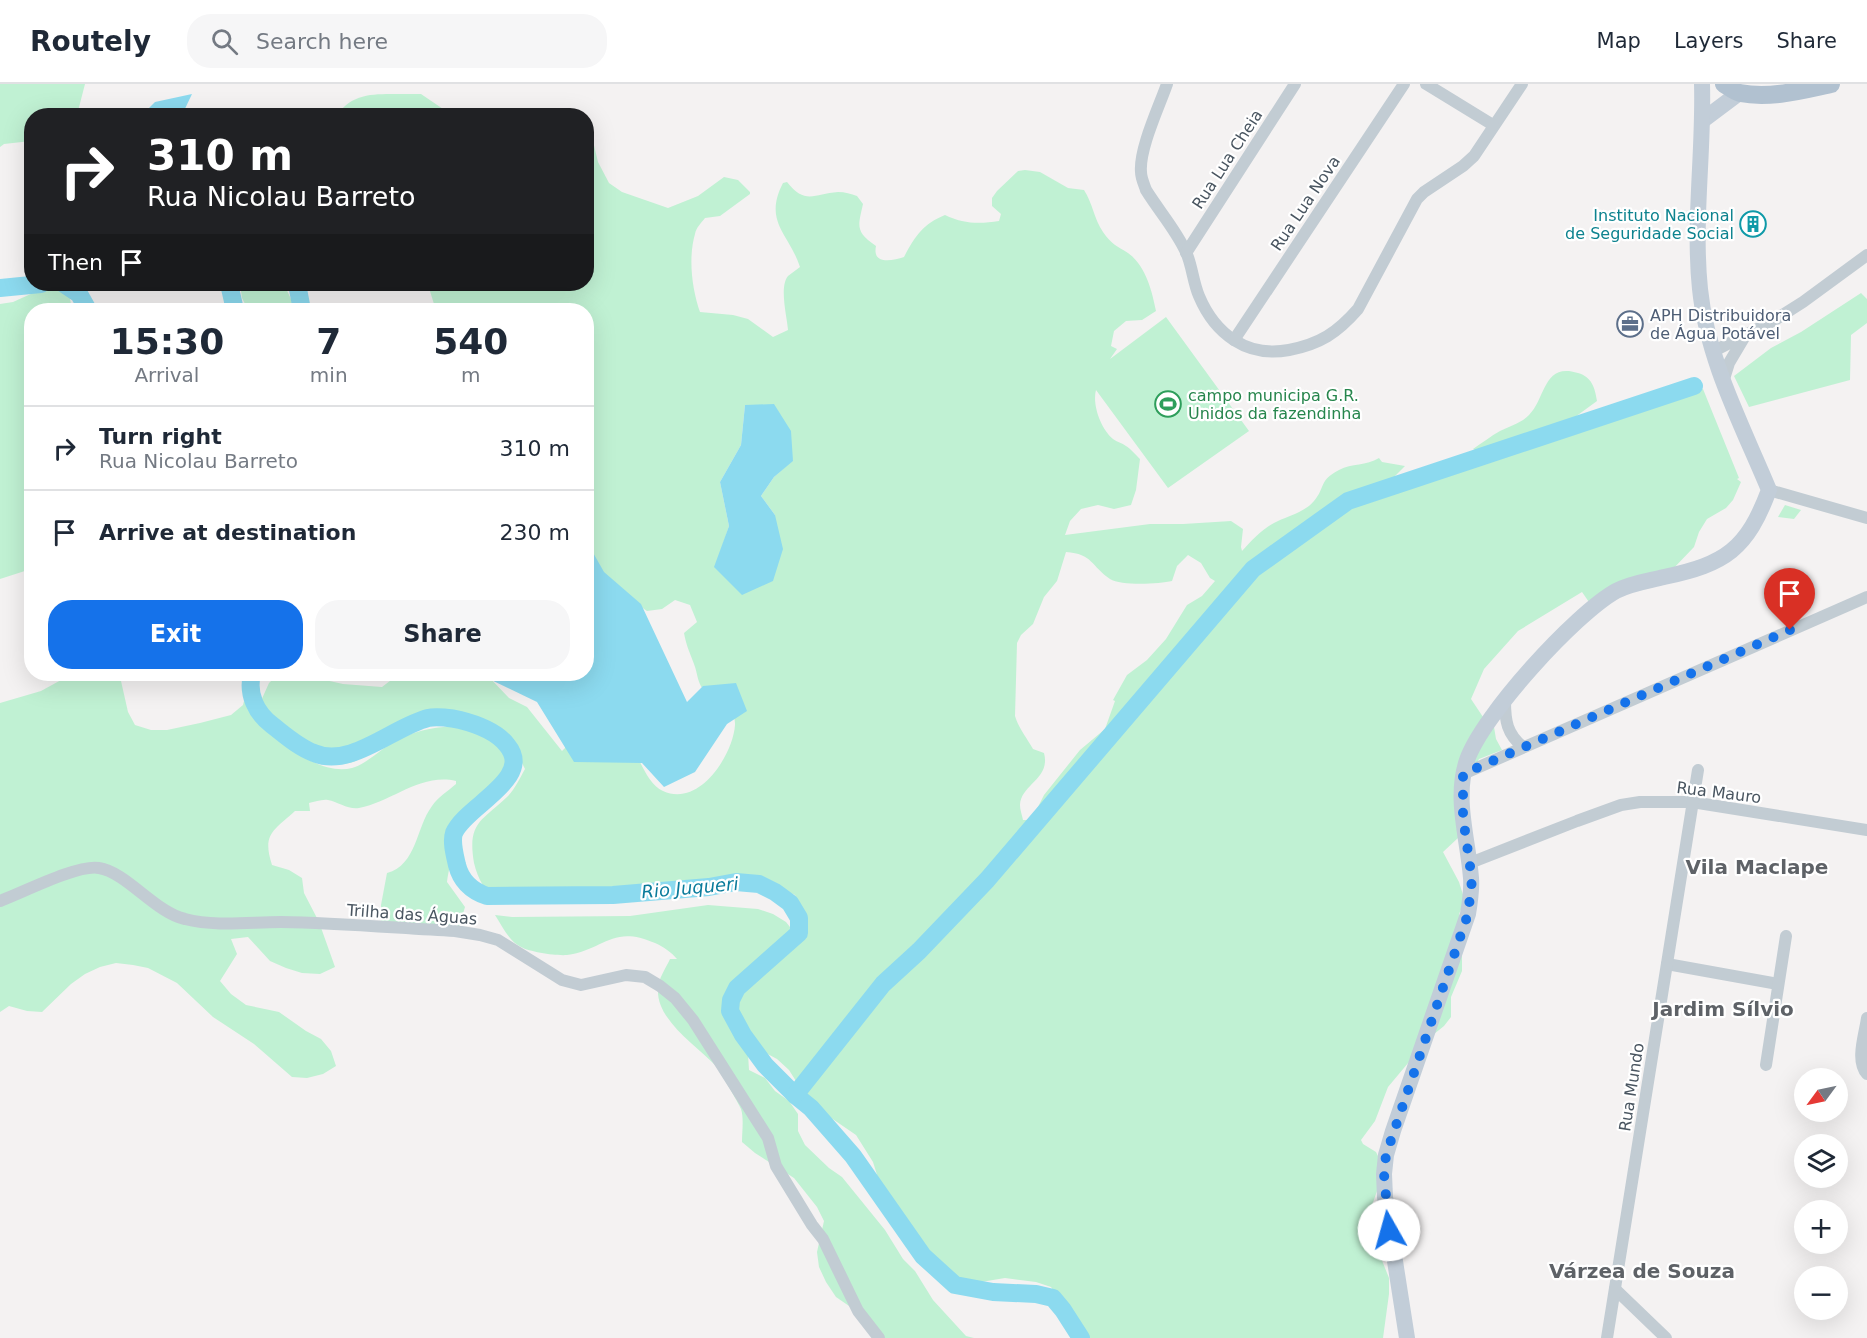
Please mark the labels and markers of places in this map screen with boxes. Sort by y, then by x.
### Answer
place label: Instituto Nacional de Seguridade Social [1565,206,1734,243]
building icon: Instituto Nacional de Seguridade Social [1738,209,1768,239]
place label: APH Distribuidora de Água Potável [1650,306,1791,343]
office icon: APH Distribuidora de Água Potável [1615,309,1645,339]
place label: campo municipa G.R. Unidos da fazendinha [1188,386,1361,423]
sports icon: campo municipa G.R. Unidos da fazendinha [1153,389,1183,419]
pin [1764,568,1815,630]

